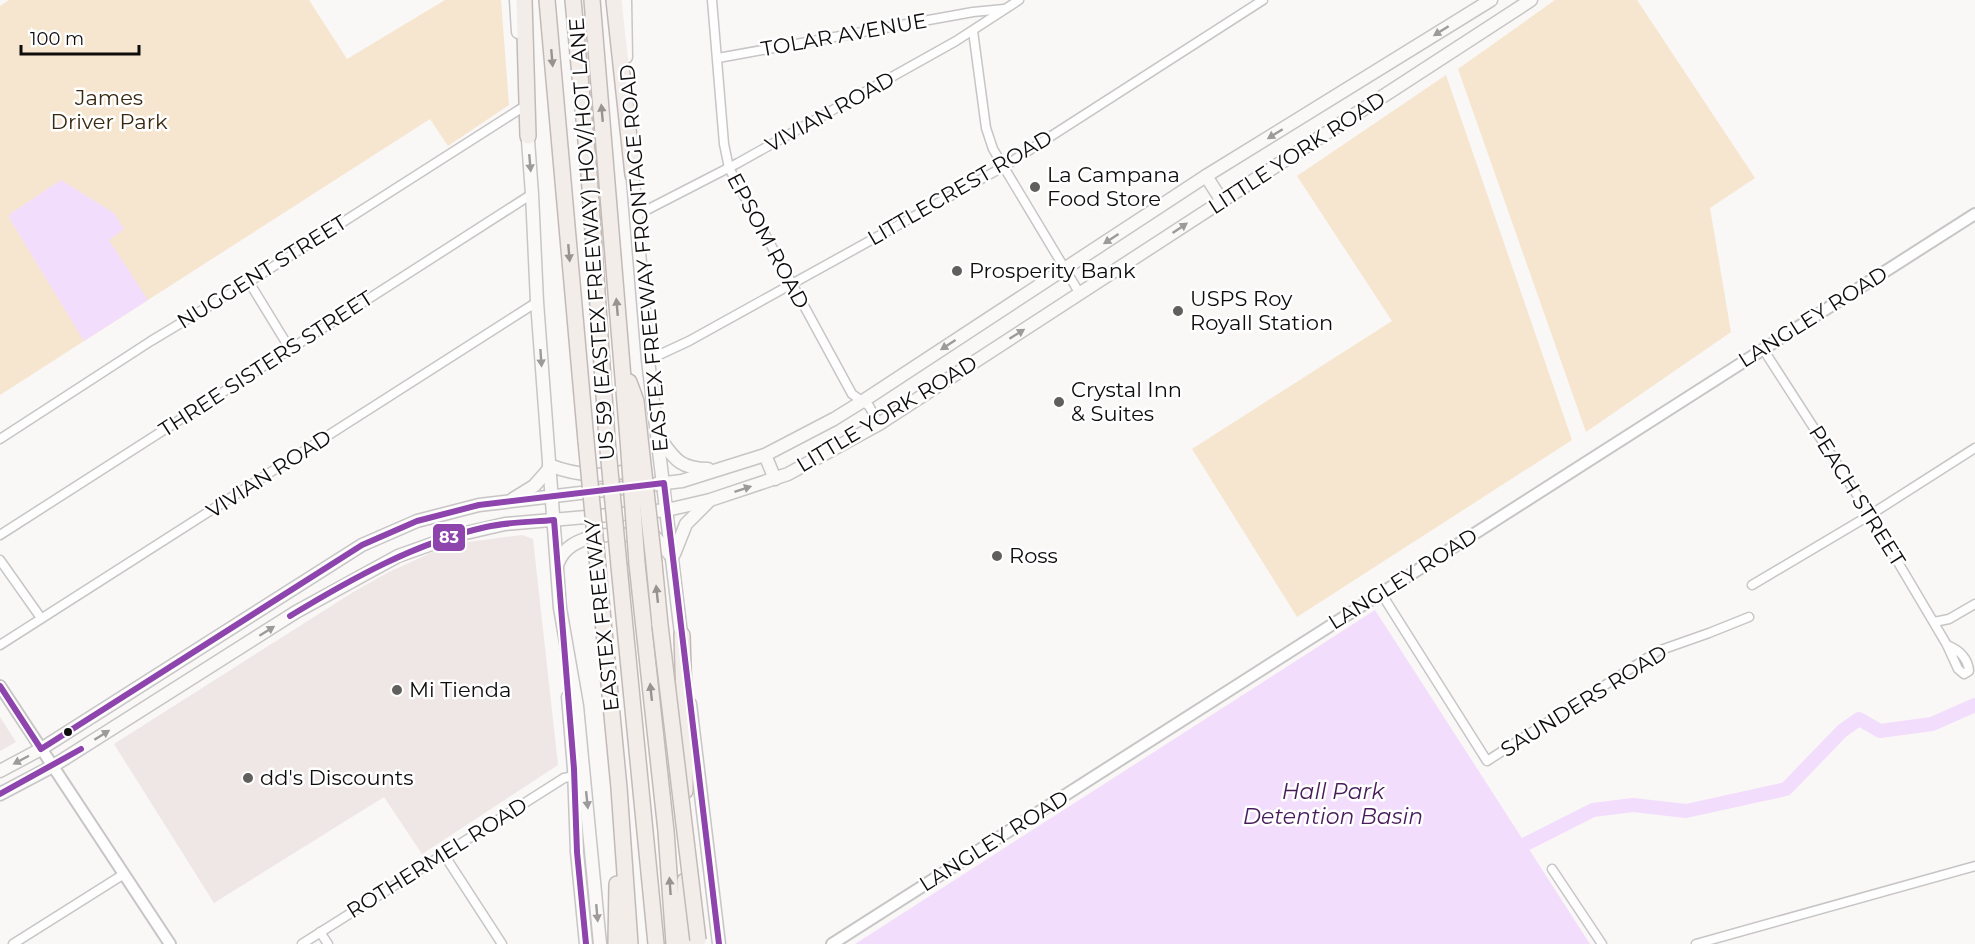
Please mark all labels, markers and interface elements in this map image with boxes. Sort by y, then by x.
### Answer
street label: TOLAR AVENUE [759,8,929,61]
street label: US 59 (EASTEX FREEWAY) HOV/HOT LANE [564,17,619,461]
scale bar [21,18,140,56]
one-way arrow [1433,25,1449,36]
text: 100 m [30,28,84,50]
one-way arrow [547,49,557,68]
street label: EASTEX FREEWAY FRONTAGE ROAD [614,63,673,453]
street label: VIVIAN ROAD [761,66,899,157]
park label: James Driver Park [51,85,168,134]
street label: LITTLE YORK ROAD [1204,86,1390,219]
one-way arrow [597,103,607,122]
street label: LITTLECREST ROAD [863,125,1056,251]
one-way arrow [1267,128,1284,139]
one-way arrow [525,153,535,172]
place label: La Campana Food Store [1047,162,1180,211]
street label: EPSOM ROAD [722,169,815,313]
marker: La Campana Food Store [1028,180,1042,194]
street label: NUGGENT STREET [172,209,351,334]
one-way arrow [1172,222,1188,234]
one-way arrow [1103,233,1119,244]
one-way arrow [564,243,574,262]
place label: Prosperity Bank [969,258,1136,283]
street label: LANGLEY ROAD [1734,261,1892,372]
marker: Prosperity Bank [950,264,964,278]
street label: THREE SISTERS STREET [154,285,377,442]
place label: USPS Roy Royall Station [1190,286,1333,335]
one-way arrow [612,298,622,317]
marker: USPS Roy Royall Station [1171,304,1185,318]
one-way arrow [1009,329,1025,340]
one-way arrow [940,340,956,351]
one-way arrow [536,348,546,367]
street label: LITTLE YORK ROAD [792,350,981,477]
place label: Crystal Inn & Suites [1071,377,1182,426]
marker: Crystal Inn & Suites [1052,395,1066,409]
street label: PEACH STREET [1804,421,1911,571]
street label: VIVIAN ROAD [202,424,336,523]
one-way arrow [734,484,752,494]
street label: EASTEX FREEWAY [579,517,624,713]
line badge: 83 [432,523,466,552]
street label: LANGLEY ROAD [1324,523,1482,634]
text: 83 [439,528,459,547]
place label: Ross [1009,543,1058,568]
marker: Ross [990,549,1004,563]
one-way arrow [652,584,662,603]
one-way arrow [259,625,275,636]
street label: SAUNDERS ROAD [1496,639,1672,762]
place label: Mi Tienda [409,677,511,702]
one-way arrow [646,682,656,701]
marker: Mi Tienda [390,683,404,697]
unlabelled marker [62,726,74,738]
one-way arrow [94,730,110,741]
one-way arrow [12,755,29,765]
place label: dd's Discounts [260,765,414,790]
marker: dd's Discounts [241,771,255,785]
water label: Hall Park Detention Basin [1243,778,1423,830]
street label: LANGLEY ROAD [915,785,1073,896]
one-way arrow [582,791,592,810]
street label: ROTHERMEL ROAD [342,792,532,923]
one-way arrow [665,876,674,895]
one-way arrow [592,904,602,923]

